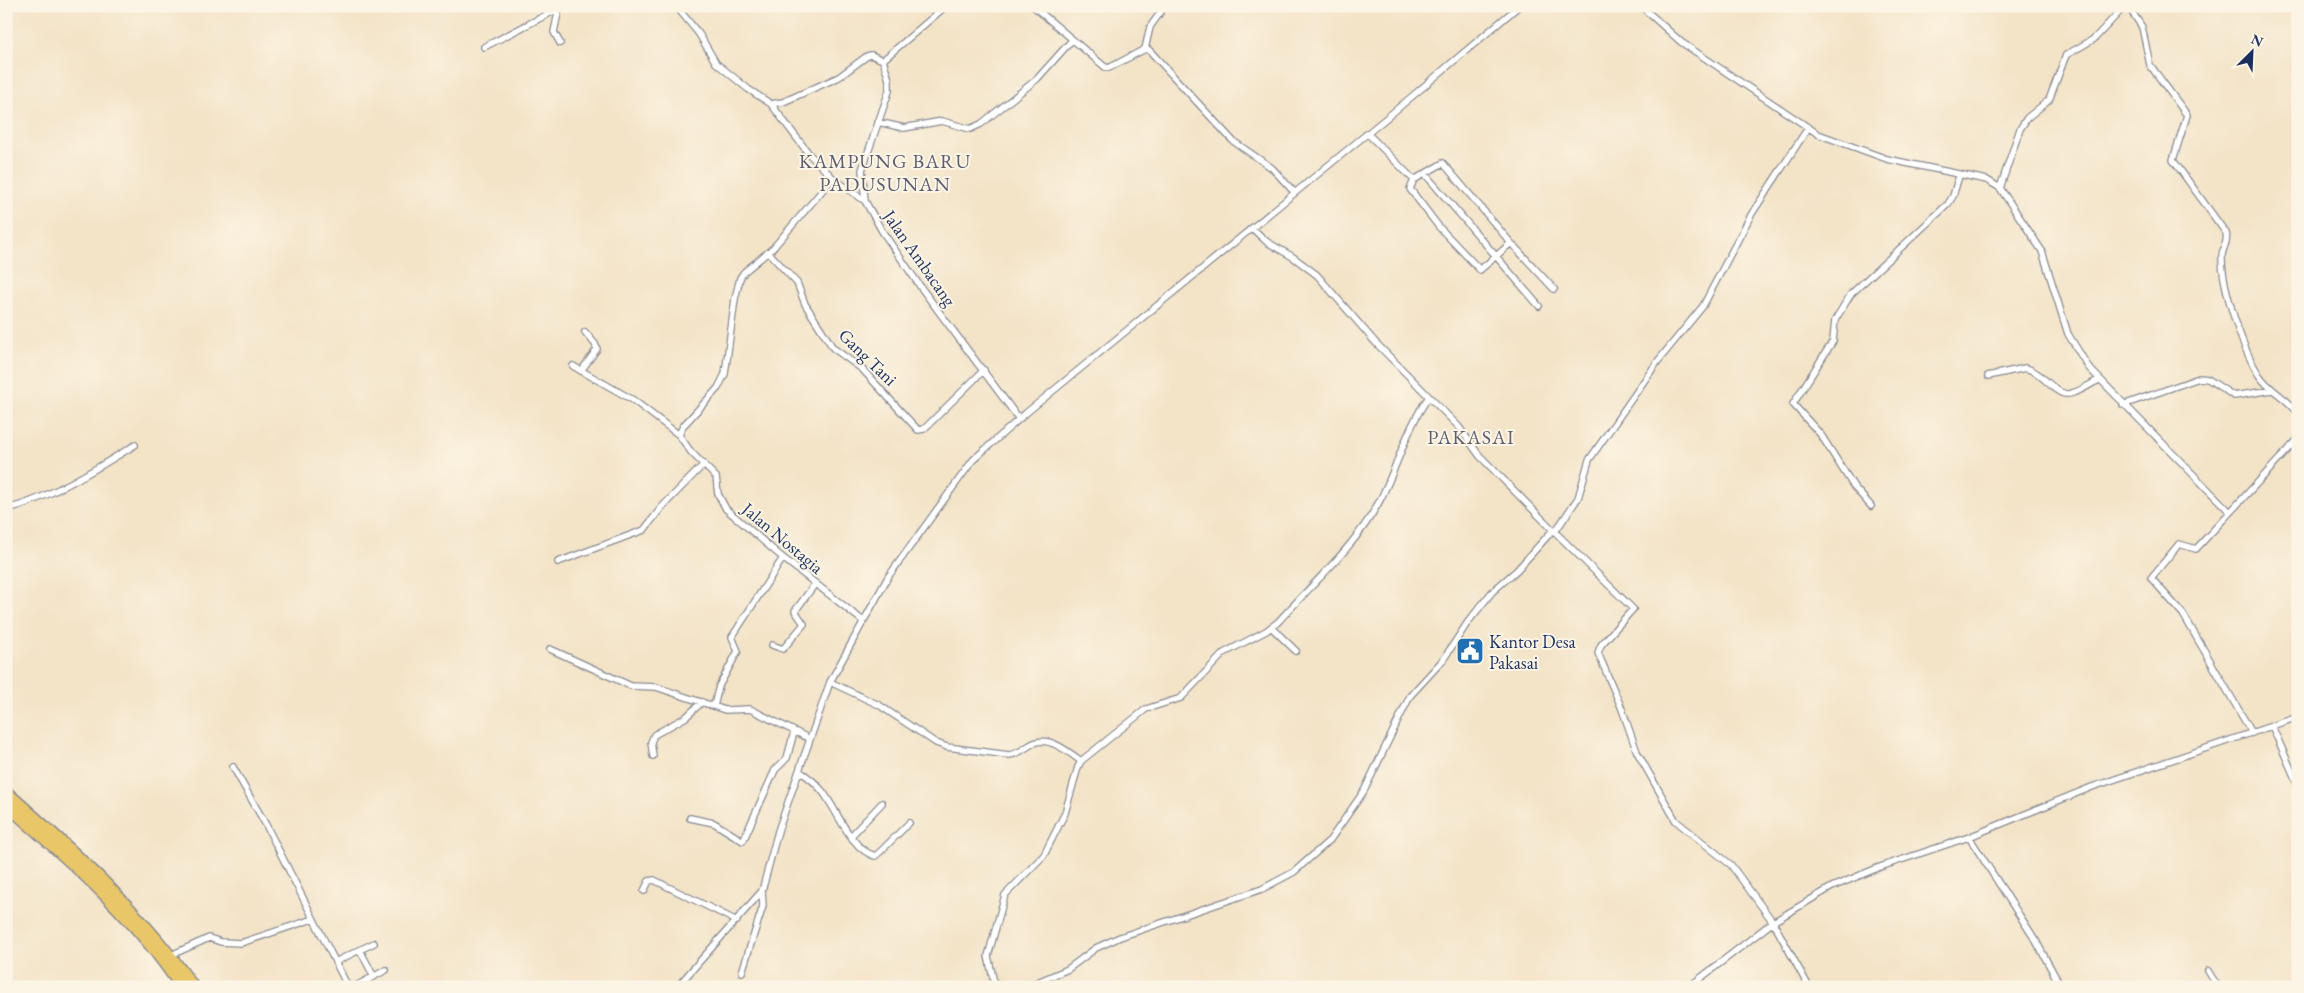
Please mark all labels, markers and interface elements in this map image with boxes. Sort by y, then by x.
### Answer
north arrow [2226,28,2276,78]
text: N [2248,30,2267,51]
district label: KAMPUNG BARU PADUSUNAN [799,148,971,197]
street label: Jalan Ambacang [877,204,962,311]
street label: Gang Tani [834,324,902,391]
district label: PAKASAI [1427,424,1515,450]
street label: Jalan Nostagia [736,496,829,579]
place label: Kantor Desa Pakasai [1489,630,1577,674]
public building icon: Kantor Desa Pakasai [1455,636,1485,666]

